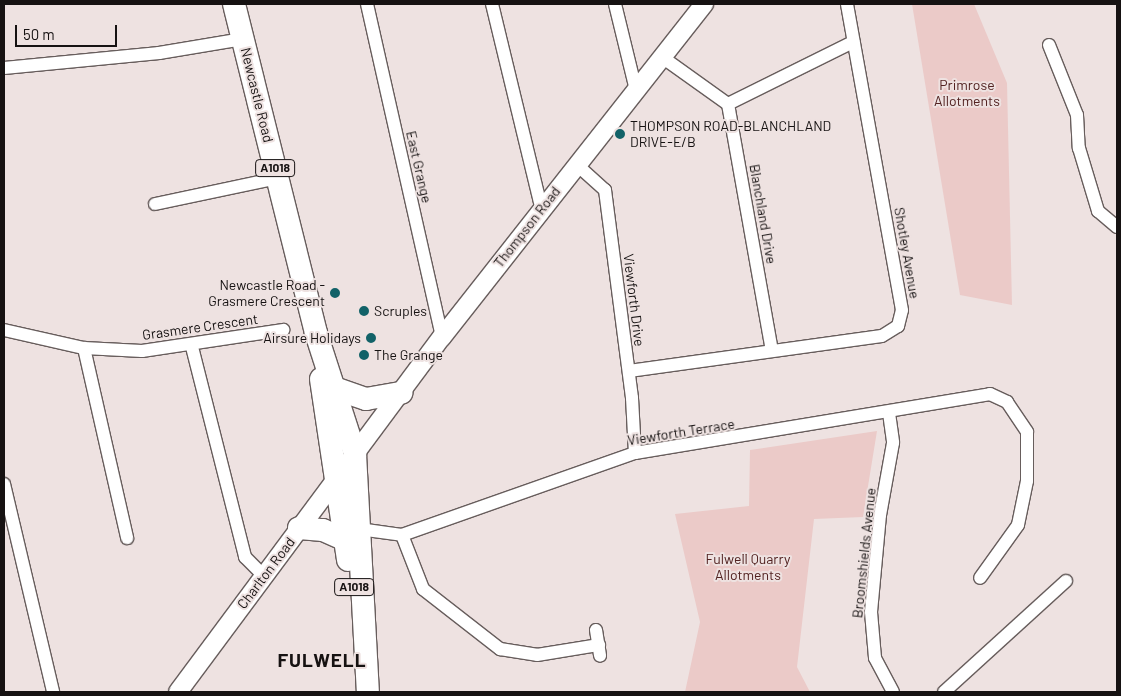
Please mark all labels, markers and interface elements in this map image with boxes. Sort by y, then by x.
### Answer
scale bar [18,15,120,47]
text: 50 m [23,25,55,43]
street label: Newcastle Road [237,46,277,144]
park label: Primrose Allotments [934,77,1000,110]
place label: THOMPSON ROAD-BLANCHLAND DRIVE-E/B [630,118,831,150]
marker: THOMPSON ROAD-BLANCHLAND DRIVE-E/B [614,128,626,140]
street label: East Grange [403,129,435,205]
road number: A1018 [255,158,295,178]
street label: Blanchland Drive [746,163,780,265]
street label: Thompson Road [490,183,564,271]
street label: Shotley Avenue [891,206,923,300]
street label: Viewforth Drive [620,253,648,347]
place label: Newcastle Road - Grasmere Crescent [208,277,325,310]
marker: Newcastle Road - Grasmere Crescent [329,287,341,299]
place label: Scruples [374,303,427,319]
marker: Scruples [358,305,370,317]
street label: Grasmere Crescent [141,311,259,343]
place label: Airsure Holidays [263,330,361,346]
marker: Airsure Holidays [365,332,377,344]
place label: The Grange [374,347,443,363]
marker: The Grange [358,349,370,361]
street label: Viewforth Terrace [626,415,736,449]
street label: Broomshields Avenue [849,487,879,619]
street label: Charlton Road [234,534,298,612]
park label: Fulwell Quarry Allotments [706,551,790,584]
road number: A1018 [334,578,374,596]
district label: FULWELL [277,649,367,671]

